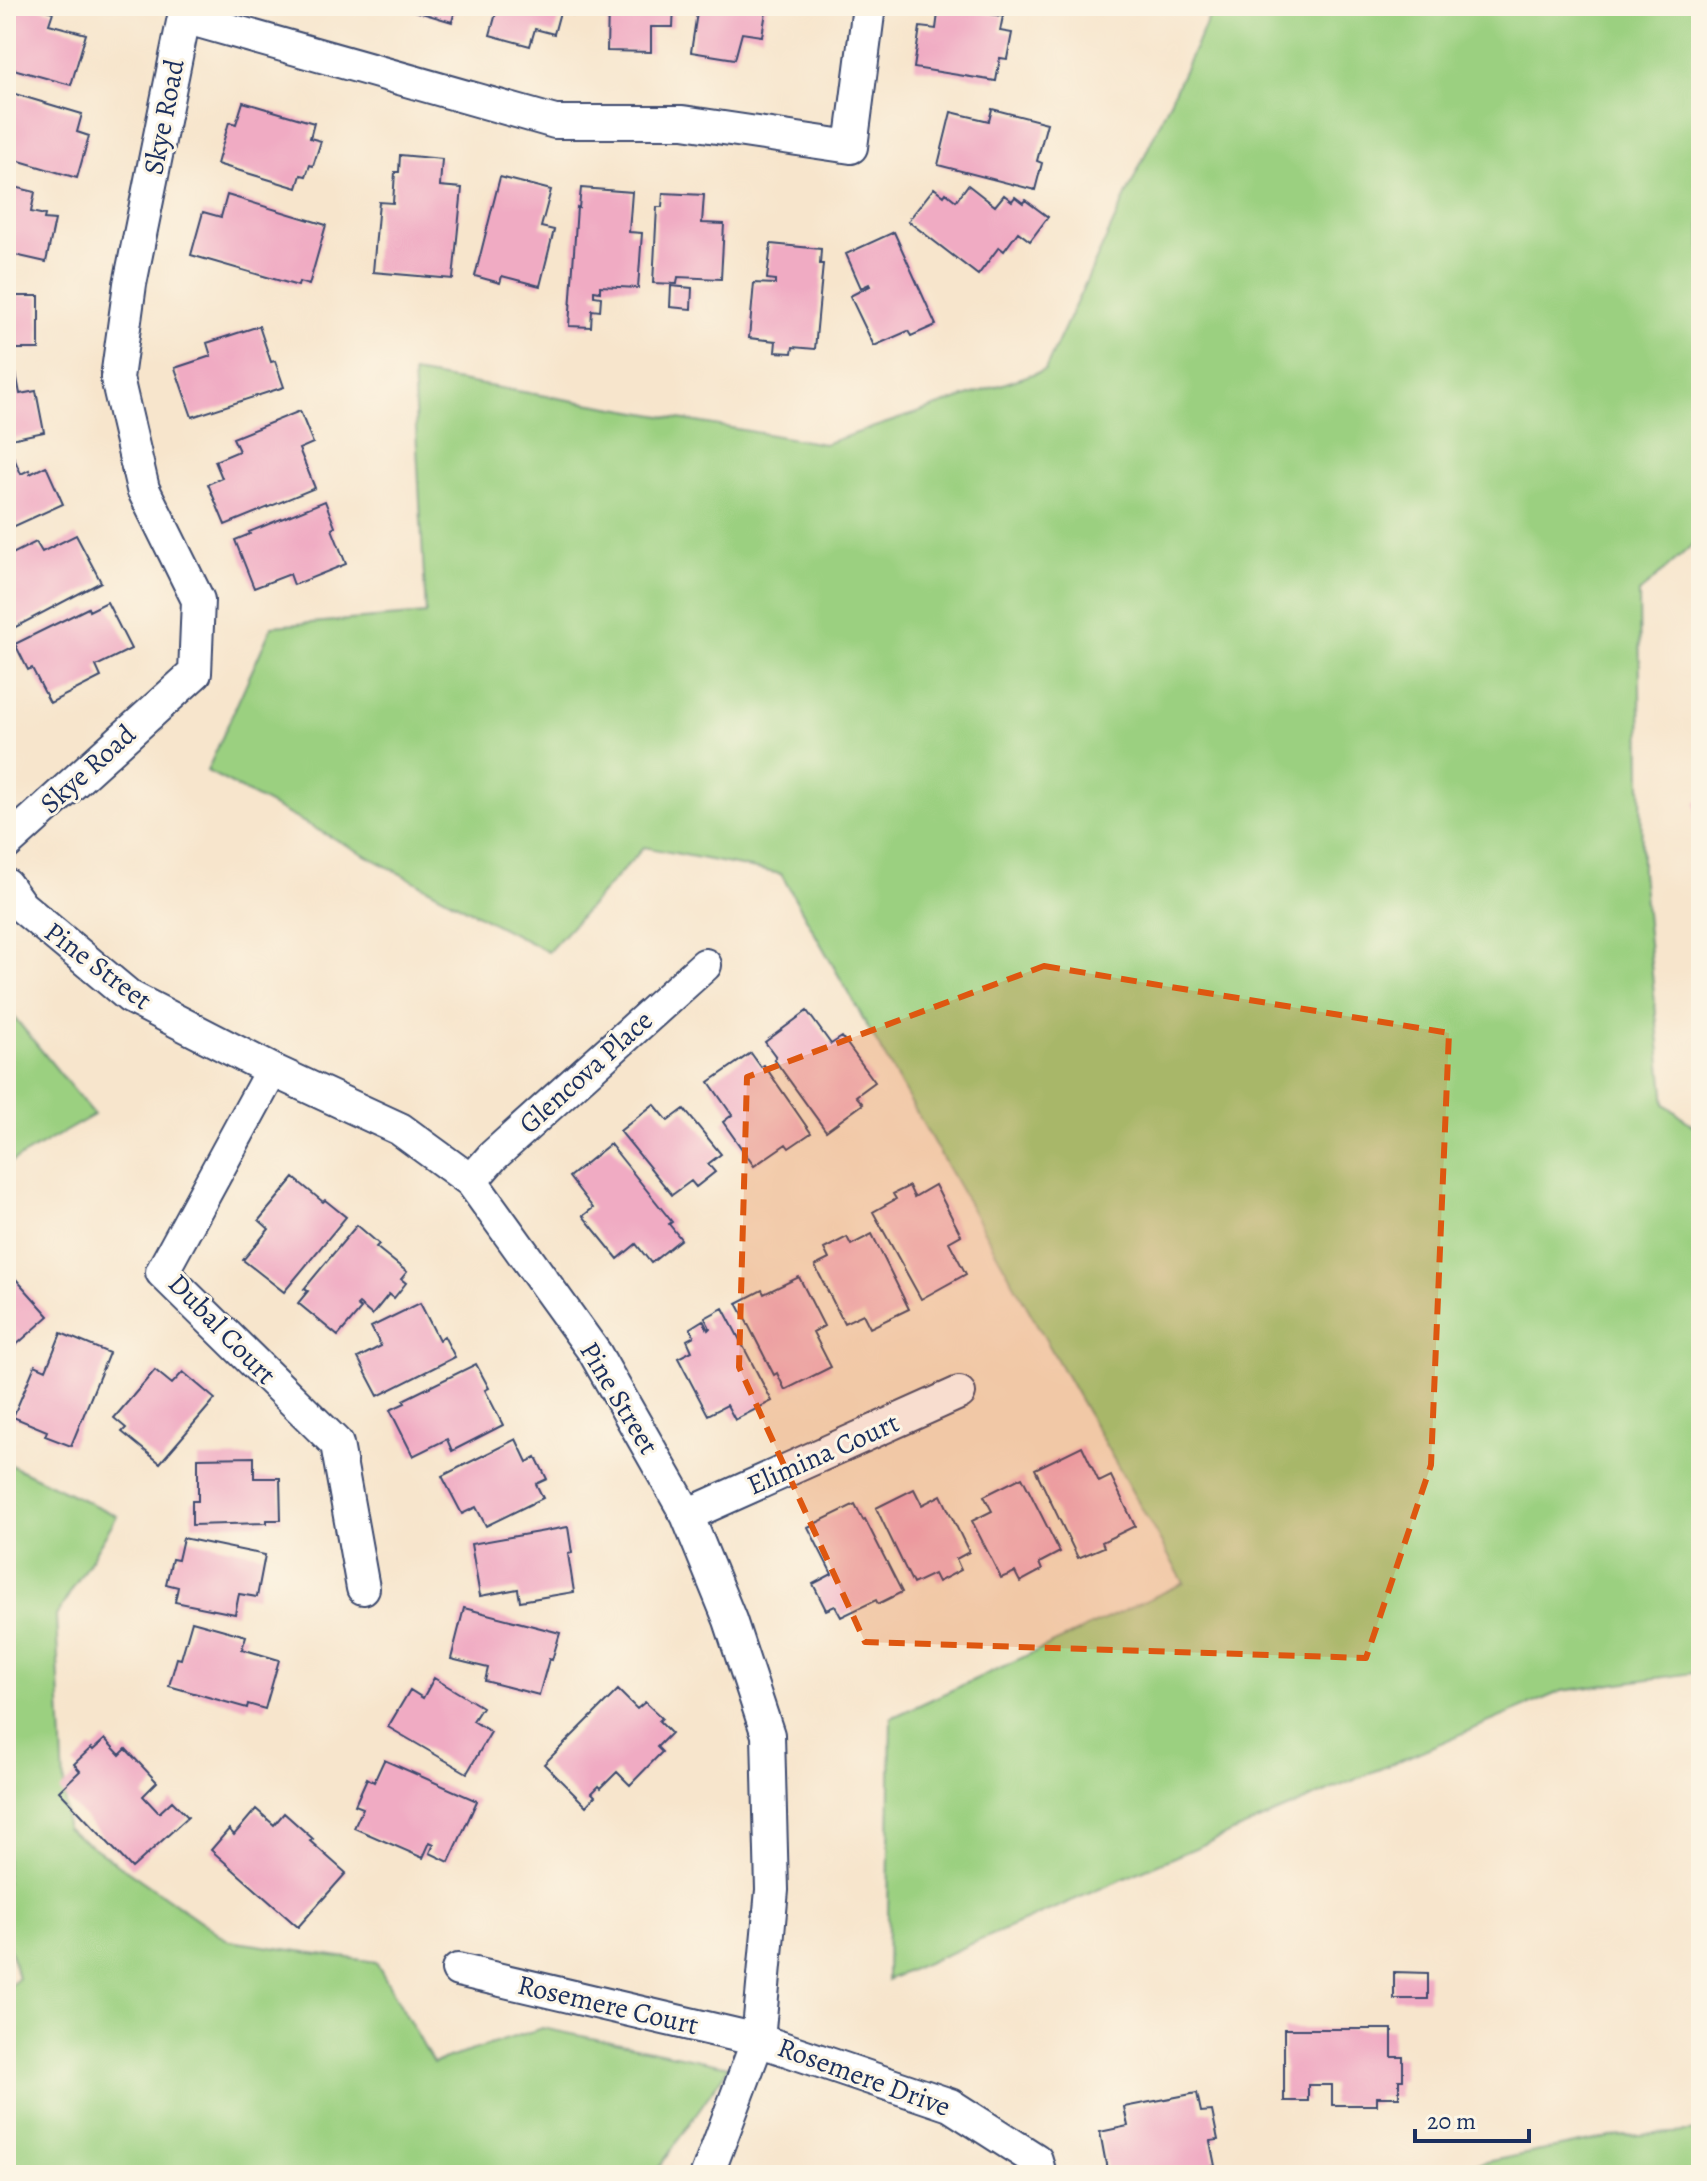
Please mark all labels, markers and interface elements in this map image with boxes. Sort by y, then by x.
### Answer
street label: Skye Road [134,55,194,178]
street label: Skye Road [32,715,145,822]
street label: Pine Street [37,913,159,1019]
street label: Glencova Place [511,1002,661,1142]
street label: Dubal Court [160,1265,284,1393]
street label: Pine Street [570,1334,668,1462]
street label: Elimina Court [741,1404,905,1504]
street label: Rosemere Court [514,1966,702,2044]
street label: Rosemere Drive [772,2028,956,2126]
scale bar [1415,2093,1529,2143]
text: 20 m [1427,2105,1476,2137]

